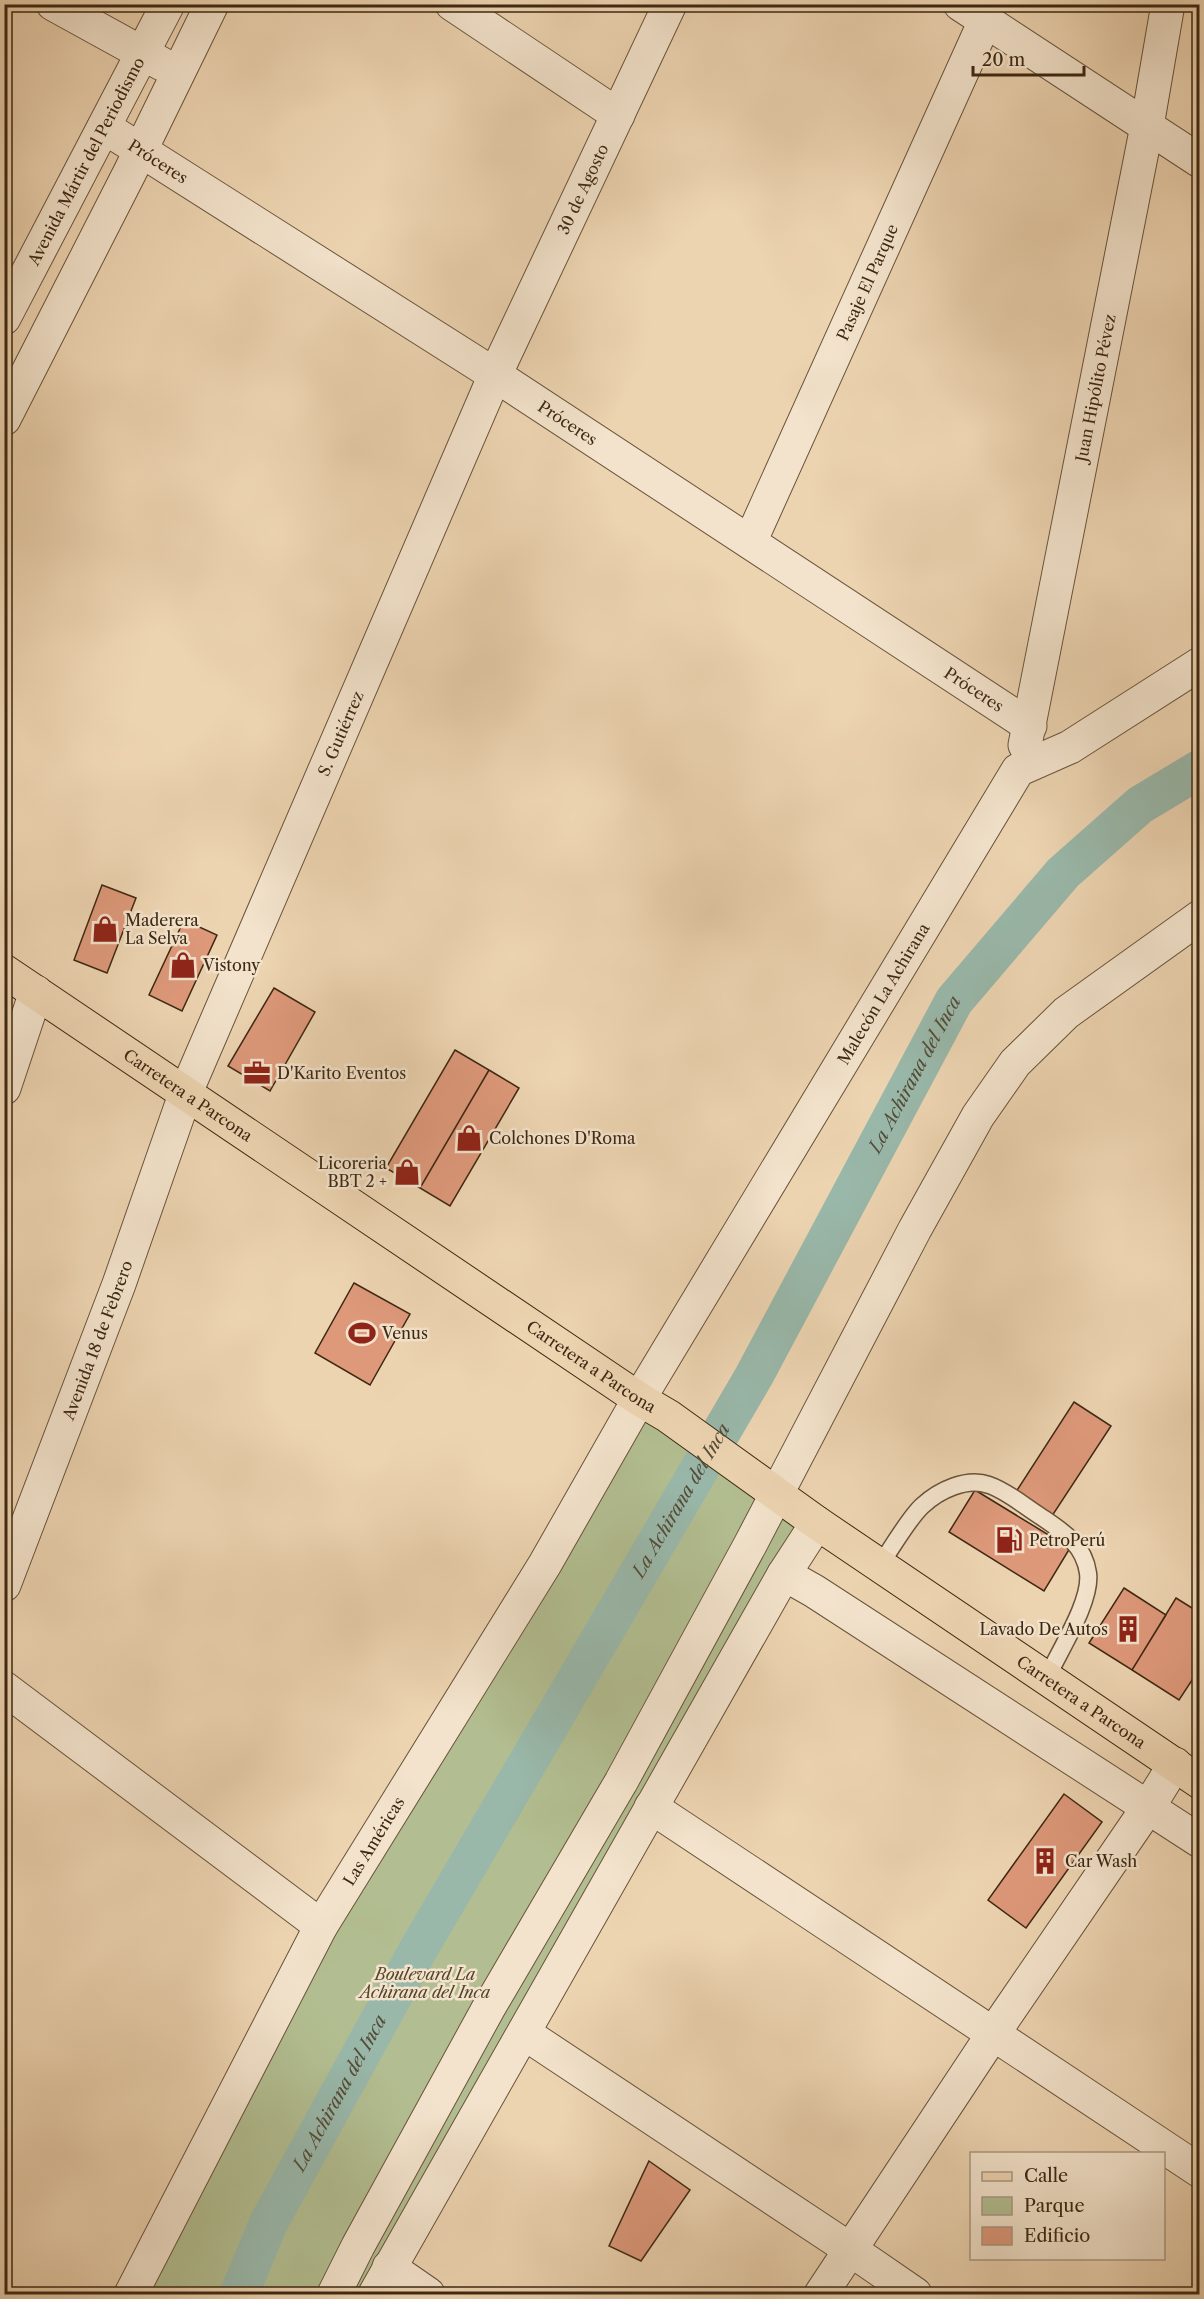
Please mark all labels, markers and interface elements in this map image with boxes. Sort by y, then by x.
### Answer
scale bar [973,39,1084,77]
text: 20 m [982,49,1026,71]
street label: Avenida Mártir del Periodismo [23,53,149,270]
street label: Próceres [124,135,192,188]
street label: 30 de Agosto [553,140,613,238]
street label: Pasaje El Parque [832,221,902,344]
street label: Juan Hipólito Pévez [1070,312,1120,466]
street label: Próceres [534,396,601,449]
street label: Próceres [941,663,1008,716]
street label: S. Gutiérrez [313,688,368,779]
place label: Maderera La Selva [125,910,199,948]
shop icon: Maderera La Selva [90,914,120,944]
street label: Malecón La Achirana [833,919,934,1068]
shop icon: Vistony [168,950,198,980]
place label: Vistony [202,955,261,975]
water label: La Achirana del Inca [863,992,966,1158]
street label: Carretera a Parcona [120,1044,257,1146]
office icon: D'Karito Eventos [242,1058,272,1088]
place label: D'Karito Eventos [277,1063,406,1083]
shop icon: Colchones D'Roma [454,1123,484,1153]
place label: Colchones D'Roma [489,1128,636,1148]
place label: Licoreria BBT 2 + [318,1153,388,1191]
shop icon: Licoreria BBT 2 + [392,1157,422,1187]
street label: Avenida 18 de Febrero [58,1258,136,1424]
street label: Carretera a Parcona [523,1316,660,1417]
sports icon: Venus [347,1318,377,1348]
place label: Venus [381,1323,428,1343]
water label: La Achirana del Inca [626,1419,735,1583]
fuel station icon: PetroPerú [994,1525,1024,1555]
place label: PetroPerú [1029,1530,1106,1550]
building icon: Lavado De Autos [1113,1614,1143,1644]
place label: Lavado De Autos [980,1619,1108,1639]
street label: Carretera a Parcona [1013,1651,1150,1753]
street label: Las Américas [339,1793,409,1889]
building icon: Car Wash [1030,1846,1060,1876]
place label: Car Wash [1065,1851,1137,1871]
park label: Boulevard La Achirana del Inca [357,1964,491,2002]
water label: La Achirana del Inca [287,2011,391,2177]
legend [970,2152,1165,2260]
text: Calle [1024,2165,1068,2187]
text: Parque [1024,2195,1085,2217]
text: Edificio [1024,2225,1090,2247]

